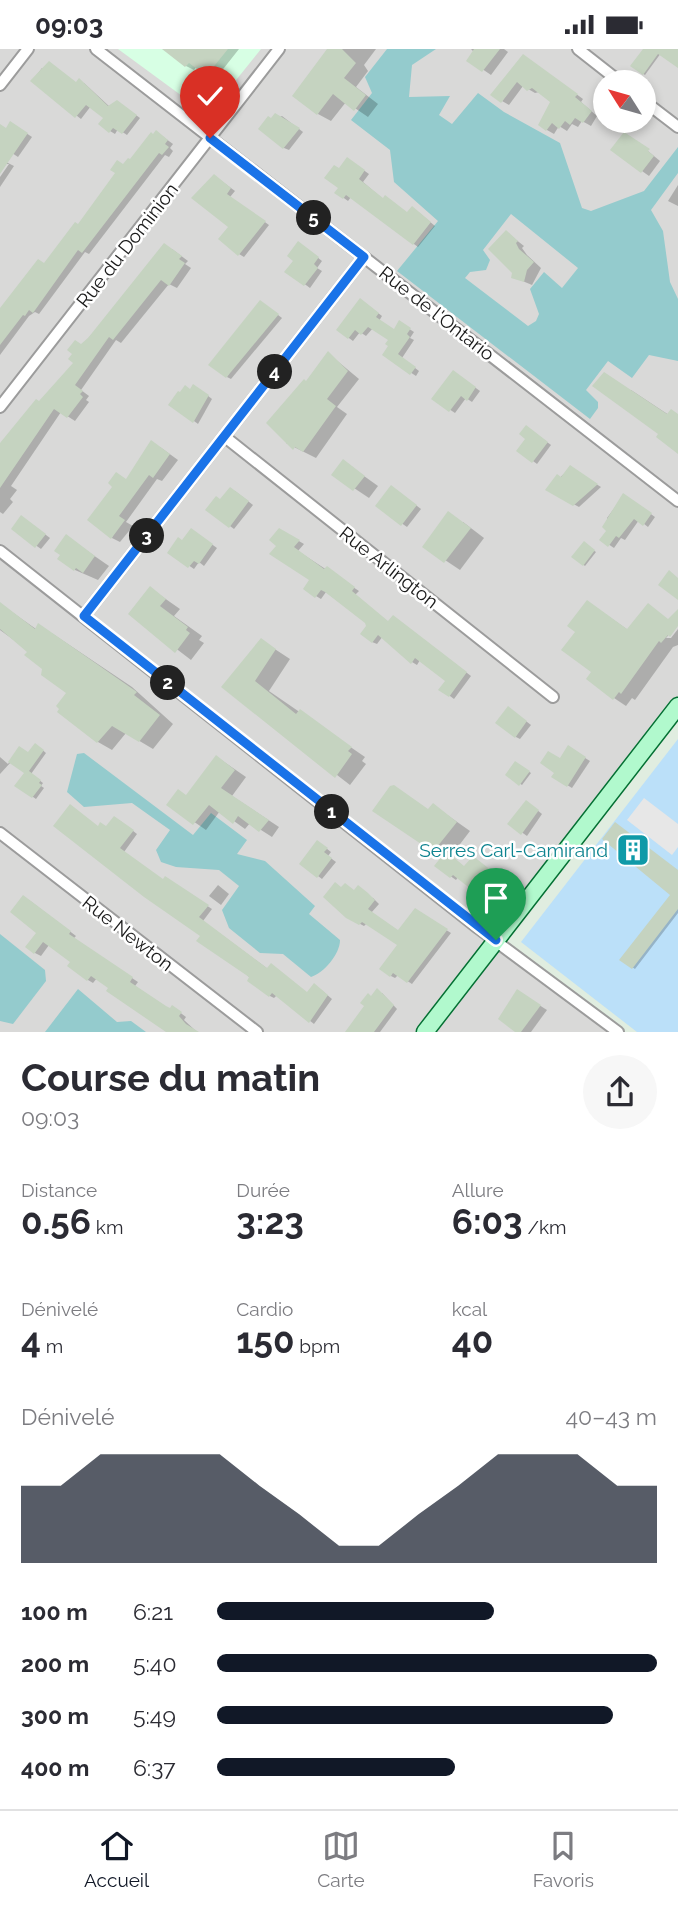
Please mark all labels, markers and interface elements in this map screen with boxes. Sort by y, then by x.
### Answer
text: 09:03 [35,10,103,40]
pin [180,66,240,138]
north arrow [593,70,656,133]
map controls [593,70,656,133]
icon: check [191,77,229,115]
street label: Rue du Dominion [72,178,182,312]
pin: 5 [296,201,332,235]
text: 5 [308,206,319,228]
street label: Rue de l'Ontario [375,261,499,365]
pin: 4 [258,355,292,389]
text: 4 [269,360,280,382]
pin: 3 [130,519,164,553]
street label: Rue Arlington [335,522,443,612]
text: 3 [141,524,152,546]
pin: 2 [150,665,186,701]
text: 2 [162,671,173,693]
pin: 1 [314,795,350,829]
text: 1 [327,800,336,822]
building icon: Serres Carl-Camirand [614,831,652,869]
place label: Serres Carl-Camirand [419,839,608,861]
pin [466,868,526,940]
icon: arrive [477,879,515,917]
street label: Rue Newton [78,891,178,975]
text: Course du matin [21,1055,320,1100]
button: share [583,1055,657,1129]
text: 09:03 [21,1104,79,1131]
text: Distance [21,1179,97,1201]
text: Durée [236,1179,290,1201]
text: Allure [452,1179,504,1201]
text: 0.56 [21,1201,91,1242]
text: 3:23 [236,1201,304,1242]
text: 6:03 [452,1201,523,1242]
text: km [91,1216,123,1238]
text: /km [523,1216,566,1238]
text: Dénivelé [21,1298,98,1320]
text: Cardio [236,1298,293,1320]
text: kcal [452,1298,487,1320]
text: 4 [21,1320,41,1361]
text: 150 [236,1320,295,1361]
text: 40 [452,1320,493,1361]
text: m [41,1335,63,1357]
text: bpm [295,1335,340,1357]
text: Dénivelé [21,1403,114,1430]
text: 40–43 m [566,1403,657,1430]
text: 100 m [21,1598,88,1625]
text: 6:21 [133,1598,173,1625]
text: 200 m [21,1650,89,1677]
text: 5:40 [133,1650,177,1677]
text: 300 m [21,1702,89,1729]
text: 5:49 [133,1702,176,1729]
text: 400 m [21,1754,89,1781]
text: 6:37 [133,1754,176,1781]
tab: Accueil [84,1827,149,1891]
tab: Carte [317,1827,365,1891]
tab: Favoris [533,1827,594,1891]

